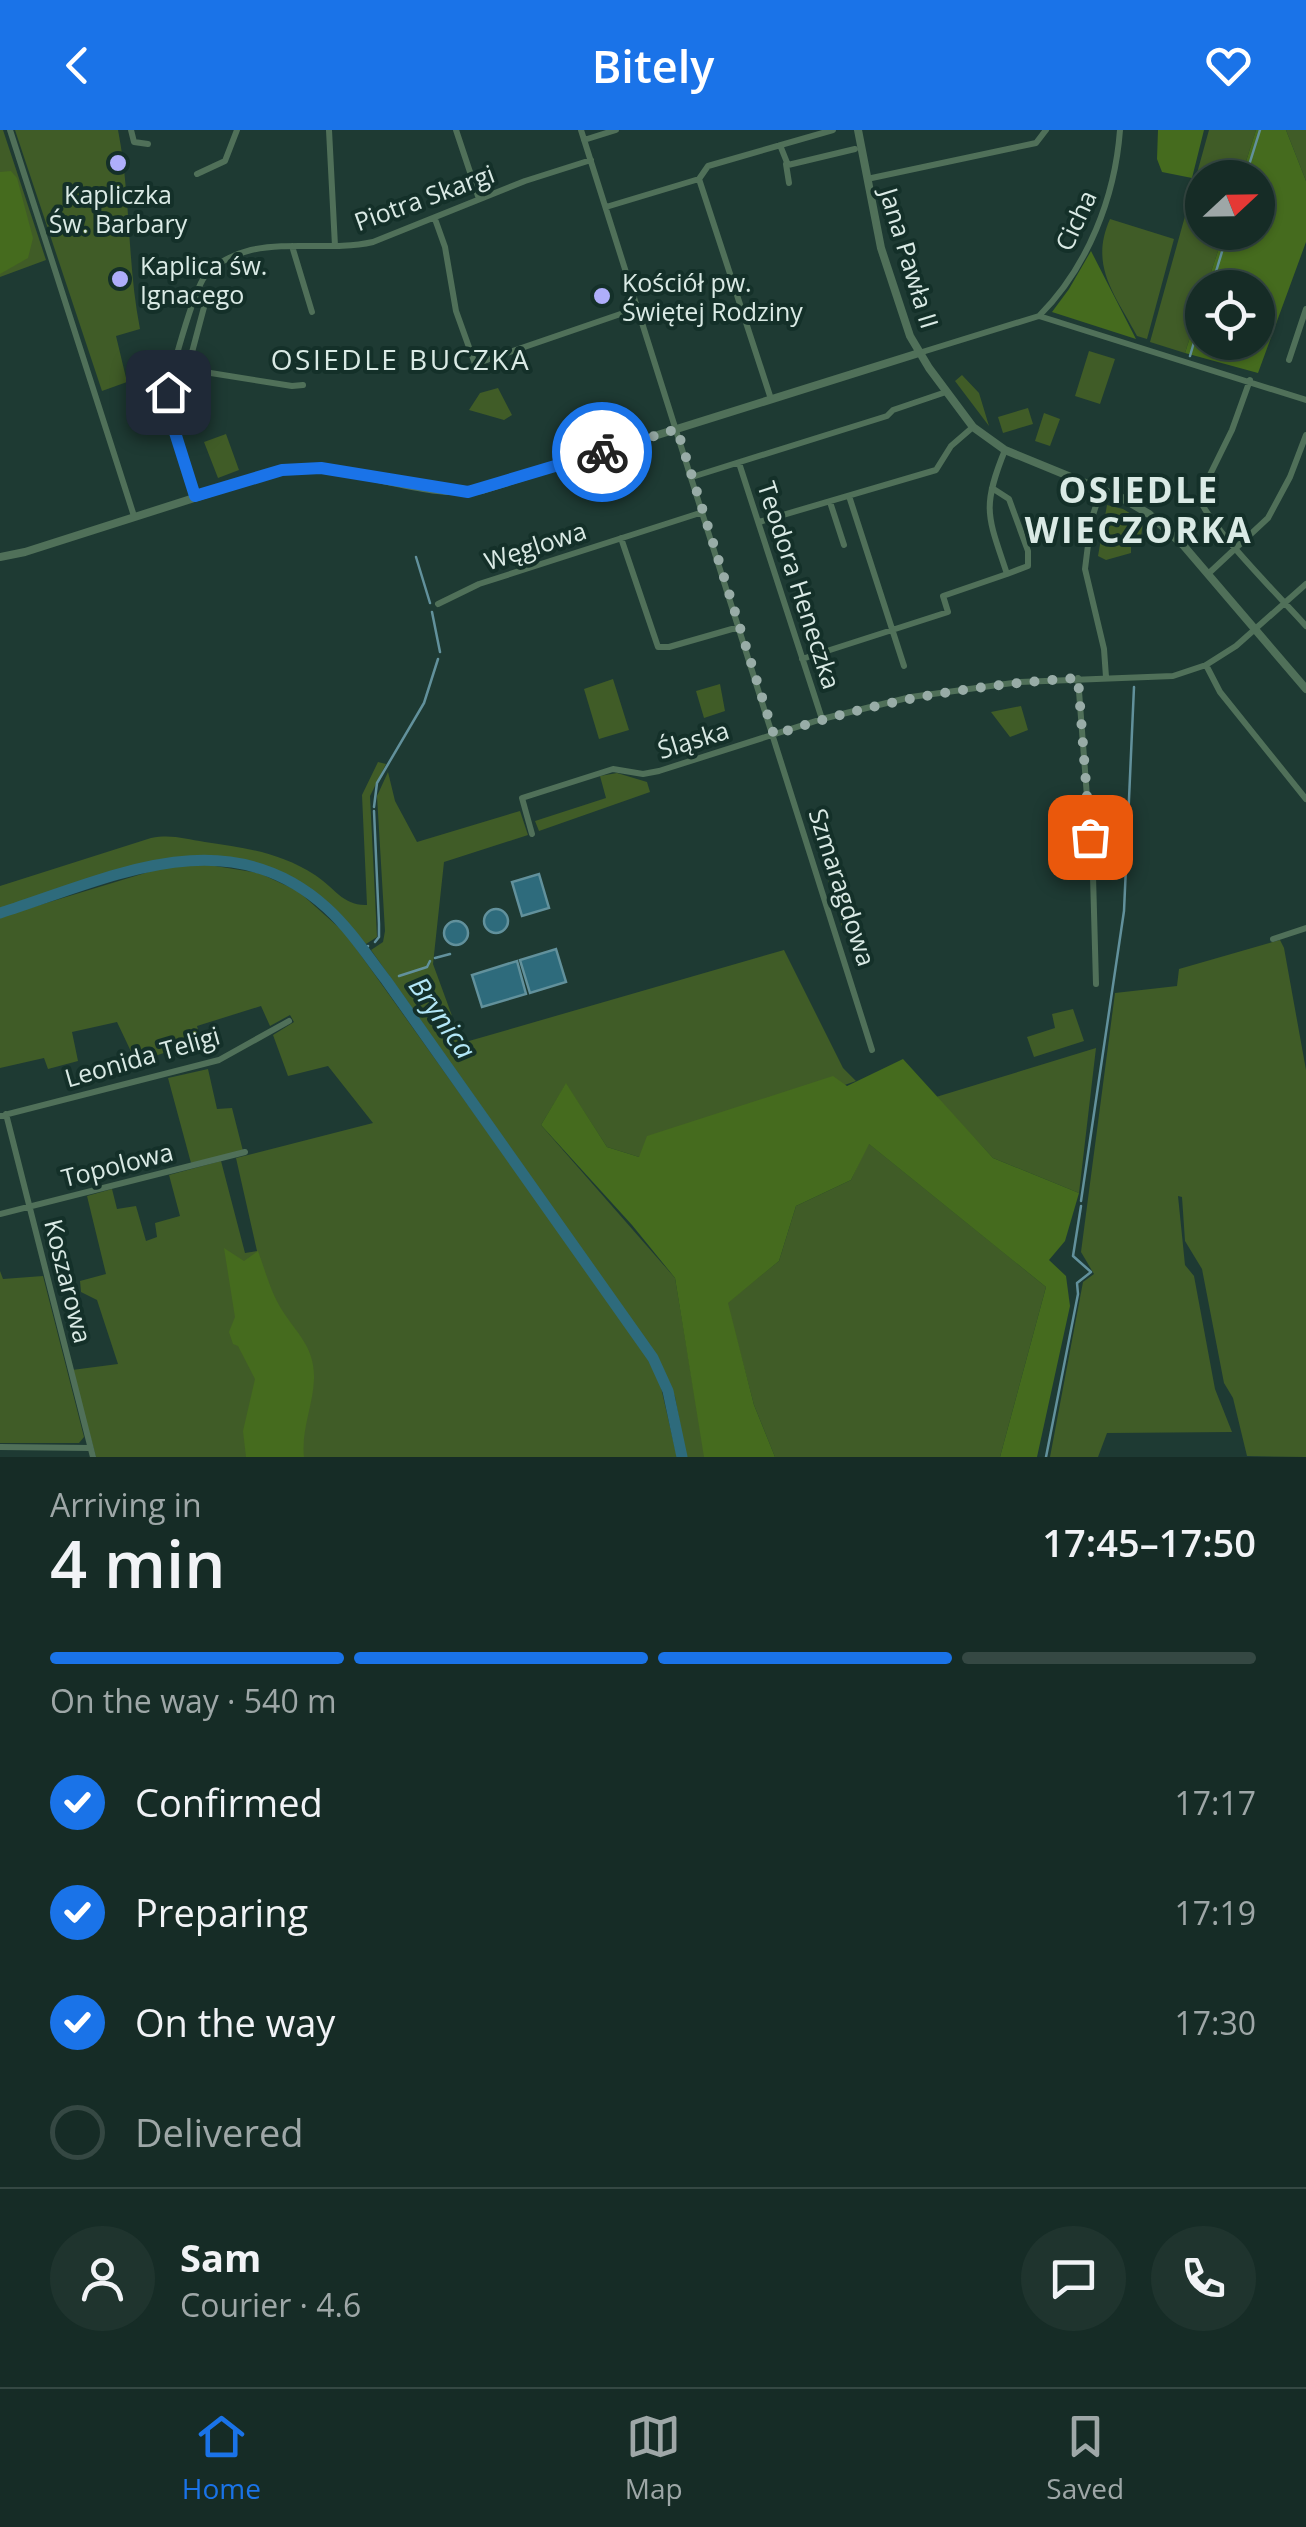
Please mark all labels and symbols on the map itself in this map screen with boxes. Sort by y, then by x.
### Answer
marker: Kapliczka Św. Barbary [107,152,129,174]
street label: Piotra Skargi [349,156,499,238]
north arrow [1185,160,1275,250]
place label: Kapliczka Św. Barbary [49,177,188,240]
street label: Jana Pawła II [872,182,947,332]
street label: Cicha [1046,184,1104,256]
place label: Kaplica św. Ignacego [140,248,267,311]
place label: Kościół pw. Świętej Rodziny [622,265,803,328]
marker: Kaplica św. Ignacego [109,268,131,290]
marker: Kościół pw. Świętej Rodziny [591,285,613,307]
district label: OSIEDLE BUCZKA [271,340,531,378]
pin [126,350,211,435]
courier [552,402,652,502]
district label: OSIEDLE WIECZORKA [1025,466,1253,553]
street label: Teodora Heneczka [750,477,850,693]
street label: Węglowa [480,513,590,577]
street label: Śląska [653,712,733,766]
pin [1048,795,1133,880]
street label: Szmaragdowa [802,804,884,970]
water label: Brynica [401,968,485,1066]
street label: Leonida Teligi [61,1018,223,1094]
street label: Topolowa [58,1134,176,1194]
street label: Koszarowa [37,1216,101,1346]

